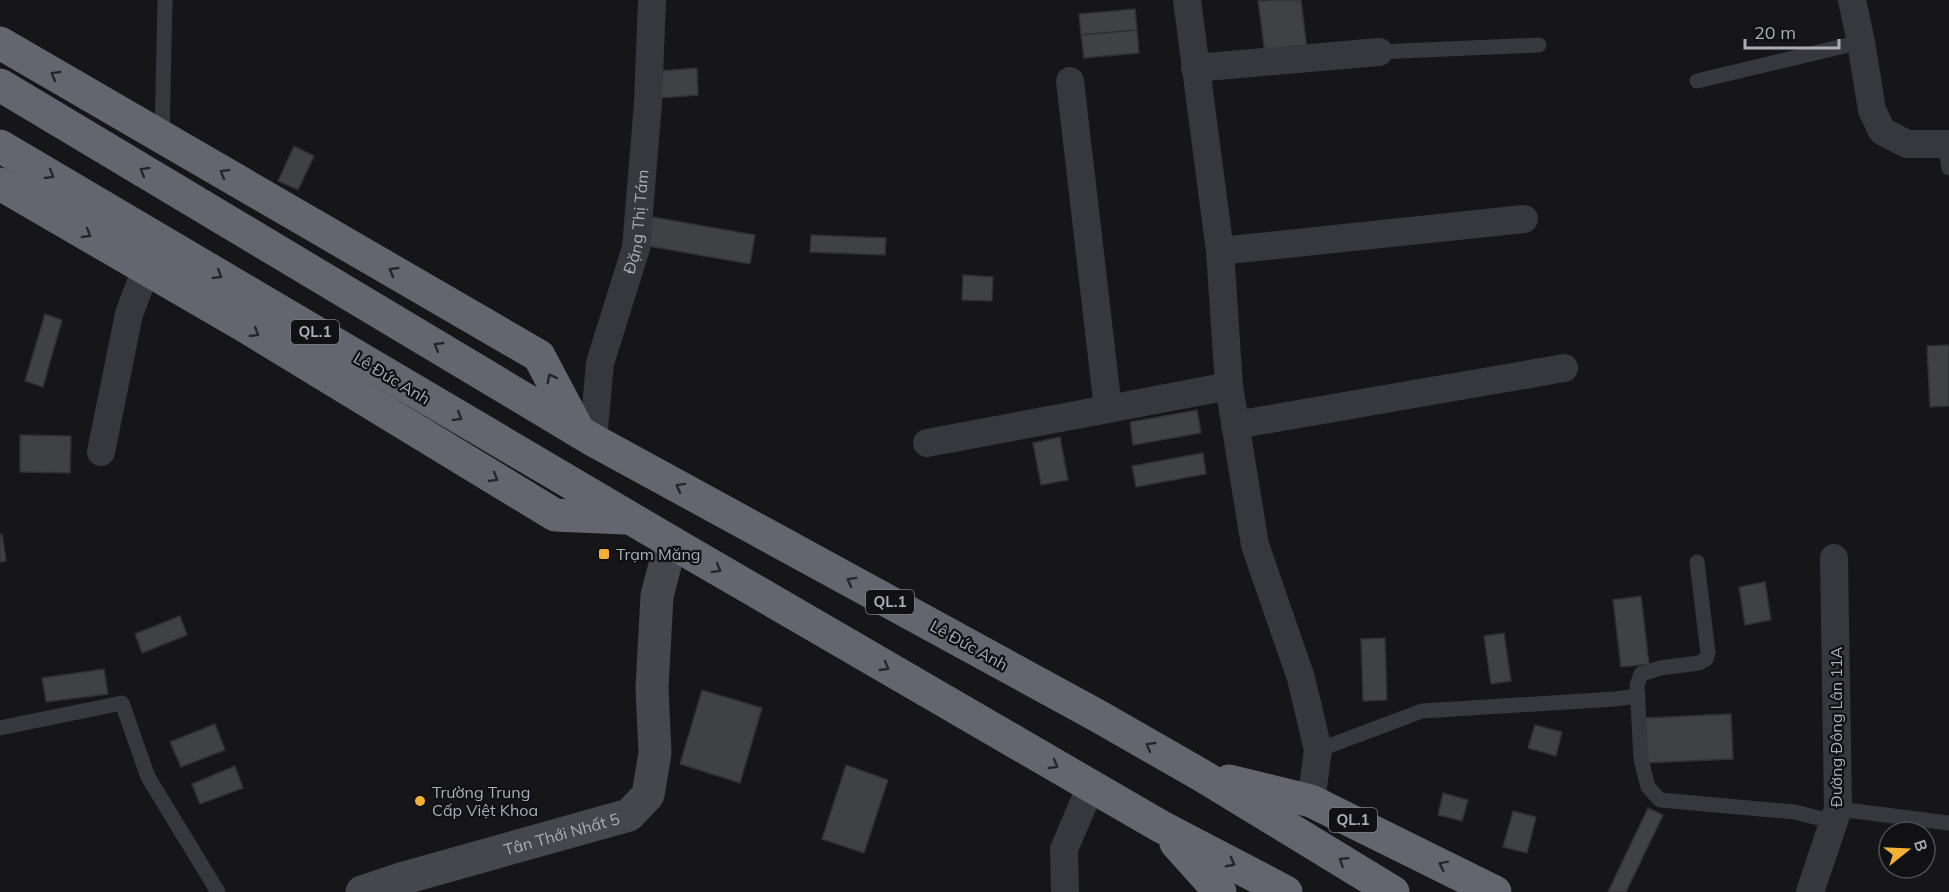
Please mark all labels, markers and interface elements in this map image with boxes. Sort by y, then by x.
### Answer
scale bar [1745,12,1840,50]
text: 20 m [1754,21,1796,44]
one-way arrow [51,71,61,82]
one-way arrow [140,167,150,179]
one-way arrow [44,168,54,180]
one-way arrow [220,169,230,180]
street label: Đặng Thị Tám [619,169,652,276]
one-way arrow [81,227,91,238]
one-way arrow [212,267,222,279]
one-way arrow [388,267,399,278]
road number: QL.1 [291,320,339,344]
one-way arrow [249,325,259,337]
one-way arrow [434,342,444,354]
street label: Lê Đức Anh [350,347,434,409]
one-way arrow [547,374,558,385]
one-way arrow [452,409,463,421]
one-way arrow [488,470,498,482]
one-way arrow [676,483,686,494]
place label: Trạm Măng [616,544,700,564]
marker: Trạm Măng [597,547,611,561]
one-way arrow [711,561,721,573]
one-way arrow [847,577,857,588]
road number: QL.1 [866,590,914,614]
street label: Lê Đức Anh [927,616,1011,674]
street label: Đường Đông Lân 11A [1826,646,1846,807]
one-way arrow [879,660,889,671]
one-way arrow [1146,741,1157,753]
one-way arrow [1048,758,1058,769]
place label: Trường Trung Cấp Việt Khoa [432,782,538,820]
marker: Trường Trung Cấp Việt Khoa [413,794,427,808]
street label: Tân Thới Nhất 5 [501,808,622,860]
road number: QL.1 [1329,808,1377,832]
north arrow [1877,820,1937,880]
text: B [1910,837,1932,854]
one-way arrow [1225,856,1235,867]
one-way arrow [1339,857,1349,869]
one-way arrow [1438,861,1449,872]

